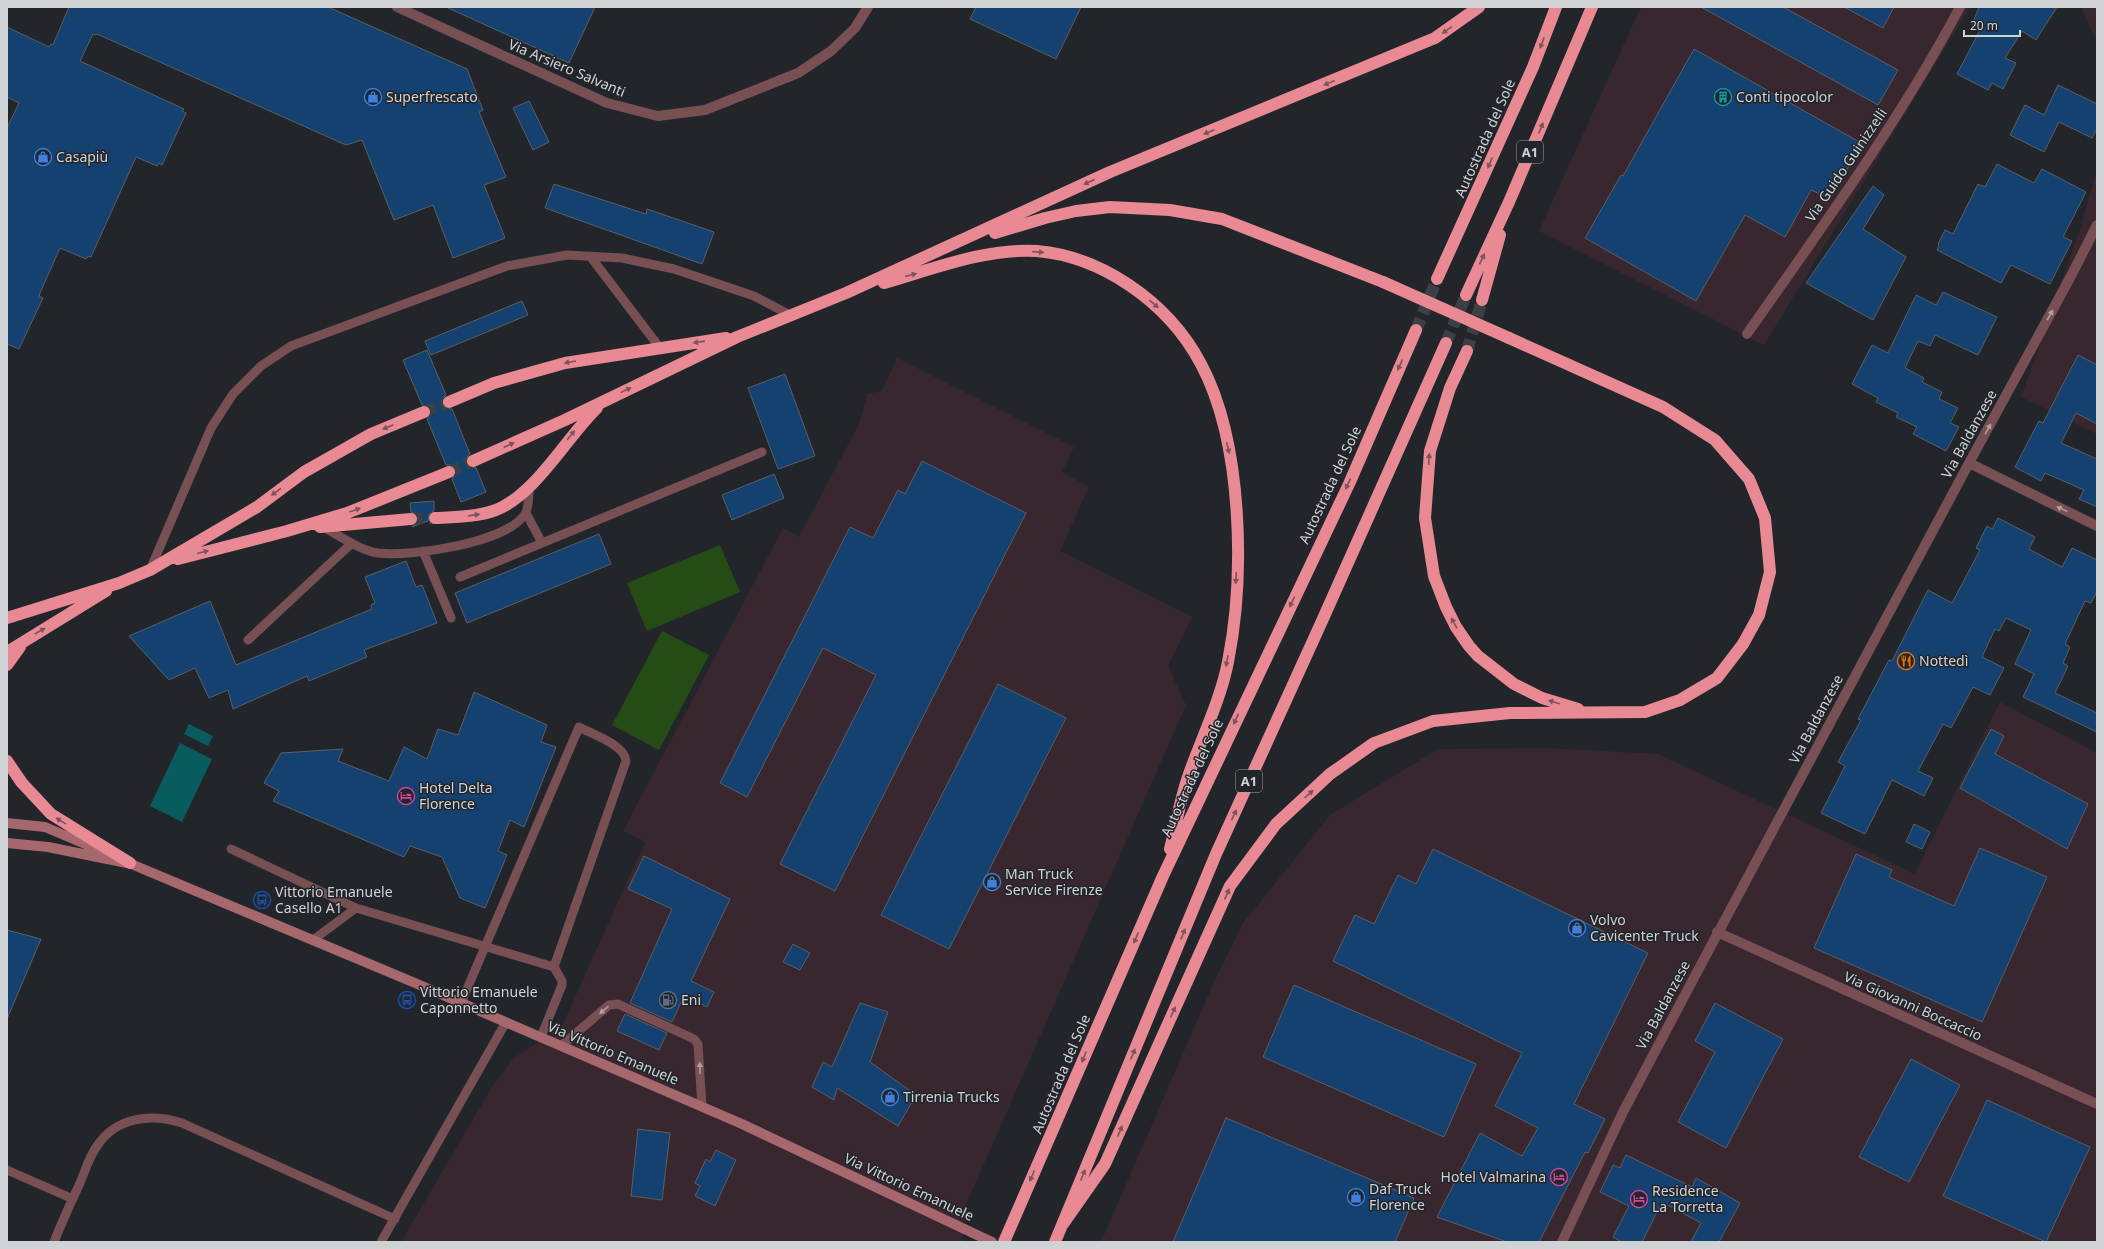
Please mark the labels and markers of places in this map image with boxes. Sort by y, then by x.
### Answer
shop icon: Superfrescato [363,87,383,107]
place label: Superfrescato [386,87,478,106]
building icon: Conti tipocolor [1713,87,1733,107]
place label: Conti tipocolor [1736,87,1833,106]
shop icon: Casapiù [33,147,53,167]
place label: Casapiù [56,147,108,166]
restaurant icon: Nottedì [1896,651,1916,671]
place label: Nottedì [1919,651,1968,670]
place label: Hotel Delta Florence [419,778,493,813]
hotel icon: Hotel Delta Florence [396,786,416,806]
place label: Man Truck Service Firenze [1005,864,1103,899]
shop icon: Man Truck Service Firenze [982,872,1002,892]
place label: Vittorio Emanuele Casello A1 [275,882,393,917]
bus stop icon: Vittorio Emanuele Casello A1 [252,890,272,910]
place label: Volvo Cavicenter Truck [1590,910,1699,945]
shop icon: Volvo Cavicenter Truck [1567,918,1587,938]
place label: Vittorio Emanuele Caponnetto [420,982,538,1017]
bus stop icon: Vittorio Emanuele Caponnetto [397,990,417,1010]
fuel station icon: Eni [658,990,678,1010]
place label: Eni [681,990,701,1009]
shop icon: Tirrenia Trucks [880,1087,900,1107]
place label: Tirrenia Trucks [903,1087,1000,1106]
place label: Hotel Valmarina [1441,1167,1546,1186]
hotel icon: Hotel Valmarina [1549,1167,1569,1187]
place label: Daf Truck Florence [1369,1179,1432,1214]
place label: Residence La Torretta [1652,1181,1723,1216]
shop icon: Daf Truck Florence [1346,1187,1366,1207]
hotel icon: Residence La Torretta [1629,1189,1649,1209]

